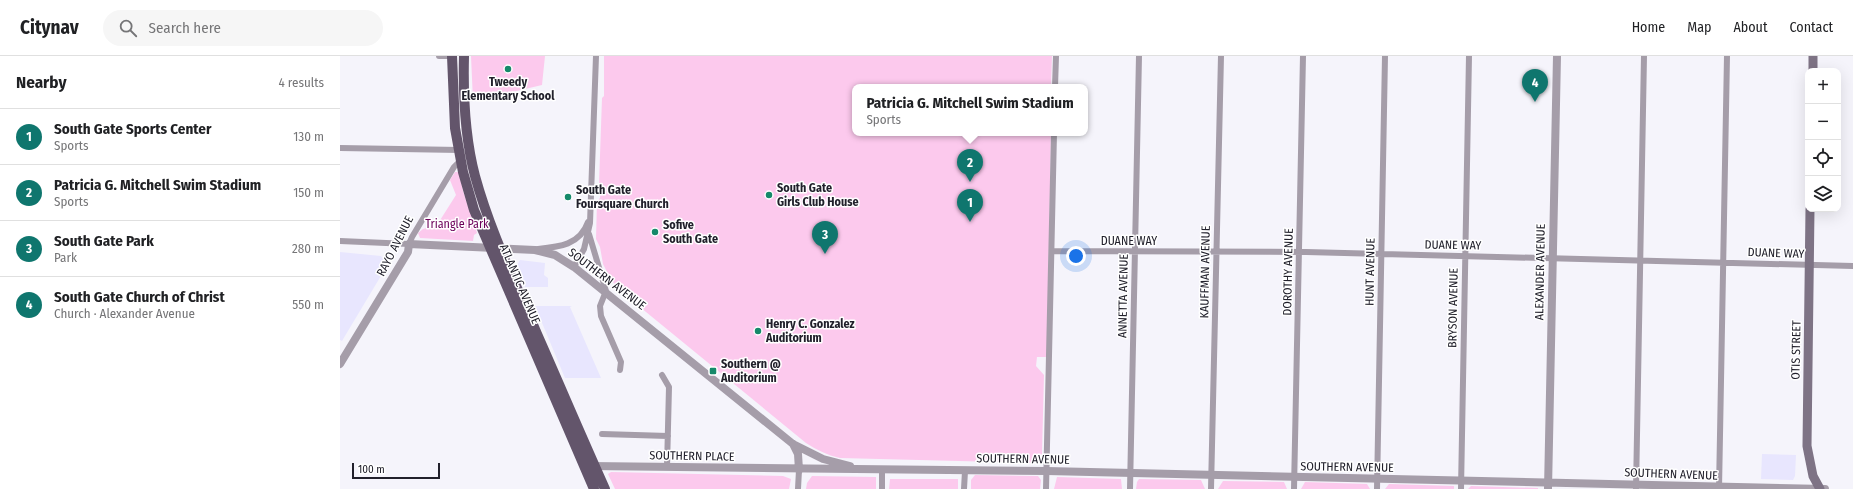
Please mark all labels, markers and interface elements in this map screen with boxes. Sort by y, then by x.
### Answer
search box [103,10,383,46]
text: Citynav [20,16,79,39]
icon: search [117,17,139,39]
text: Search here [149,19,221,37]
text: Home [1632,19,1665,36]
text: Map [1687,19,1711,36]
text: About [1733,19,1768,36]
text: Contact [1790,19,1833,36]
marker: Tweedy Elementary School [503,64,513,74]
map controls [1805,68,1841,212]
button: + [1805,68,1841,104]
pin: 4 [1522,69,1548,102]
text: Nearby [16,72,67,93]
text: 4 results [278,75,324,90]
place label: Tweedy Elementary School [462,75,555,103]
popup [852,84,1088,136]
text: Patricia G. Mitchell Swim Stadium [866,94,1074,112]
button: − [1805,104,1841,140]
text: Sports [866,112,901,127]
text: South Gate Sports Center [54,120,211,138]
text: 1 [26,129,32,144]
text: 130 m [293,129,324,144]
text: Sports [54,138,89,153]
button: locate [1805,140,1841,176]
pin: 2 [957,149,983,182]
text: Patricia G. Mitchell Swim Stadium [54,176,261,194]
button: layers [1805,176,1841,212]
place label: South Gate Girls Club House [777,181,859,209]
place label: South Gate Foursquare Church [576,183,669,211]
text: 2 [26,185,32,200]
text: 150 m [293,185,324,200]
pin: 1 [957,189,983,222]
marker: South Gate Girls Club House [764,190,774,200]
marker: South Gate Foursquare Church [563,192,573,202]
text: Sports [54,194,89,209]
street label: RAYO AVENUE [374,213,416,279]
park label: Triangle Park [425,217,489,231]
place label: Sofive South Gate [663,218,718,246]
pin: 3 [812,221,838,254]
street label: ALEXANDER AVENUE [1532,223,1548,320]
street label: KAUFFMAN AVENUE [1197,225,1213,318]
marker: Sofive South Gate [650,227,660,237]
street label: DOROTHY AVENUE [1280,228,1296,316]
text: South Gate Park [54,232,154,250]
street label: DUANE WAY [1101,234,1157,248]
street label: HUNT AVENUE [1362,238,1378,306]
street label: DUANE WAY [1425,238,1481,252]
text: 3 [26,241,32,256]
text: 280 m [292,241,324,256]
street label: ATLANTIC AVENUE [497,242,543,326]
street label: SOUTHERN AVENUE [565,245,649,313]
street label: DUANE WAY [1747,245,1805,261]
your location [1066,246,1086,266]
text: Park [54,250,77,265]
street label: ANNETTA AVENUE [1115,254,1131,338]
street label: BRYSON AVENUE [1445,268,1461,348]
text: South Gate Church of Christ [54,288,225,306]
text: 4 [26,297,32,312]
text: 550 m [292,297,324,312]
text: Church · Alexander Avenue [54,306,195,321]
place label: Henry C. Gonzalez Auditorium [765,317,854,345]
street label: OTIS STREET [1788,320,1804,380]
marker: Henry C. Gonzalez Auditorium [753,326,763,336]
place label: Southern @ Auditorium [720,357,781,385]
marker: Southern @ Auditorium [708,366,718,376]
street label: SOUTHERN PLACE [649,448,735,464]
street label: SOUTHERN AVENUE [976,451,1070,467]
street label: SOUTHERN AVENUE [1300,459,1394,475]
scale bar [352,461,440,480]
text: 100 m [358,463,385,476]
street label: SOUTHERN AVENUE [1624,465,1718,483]

